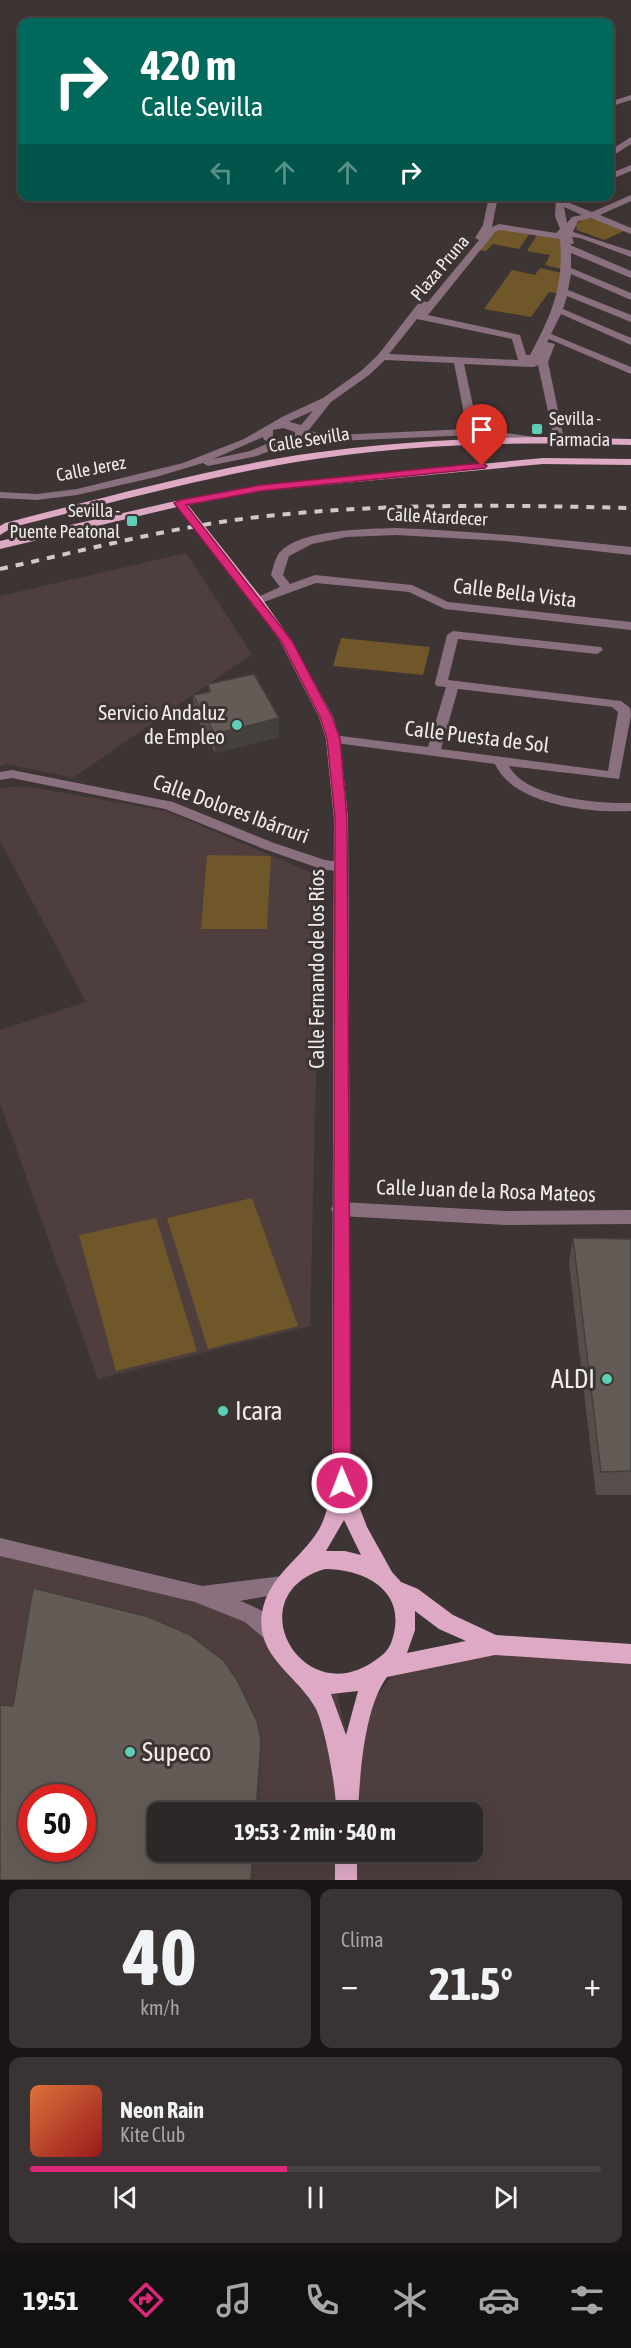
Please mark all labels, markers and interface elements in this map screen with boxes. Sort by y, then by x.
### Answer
text: 420 m [141,41,236,89]
icon: right [42,42,120,120]
text: Calle Sevilla [141,91,263,122]
icon: left [205,156,238,189]
icon: ahead [268,156,301,189]
icon: ahead [331,156,364,189]
icon: right [394,156,427,189]
street label: Plaza Pruna [406,231,473,305]
pin [456,404,507,466]
place label: Sevilla - Farmacia [549,408,610,450]
icon: arrive [465,413,498,446]
marker: Sevilla - Farmacia [530,422,544,436]
street label: Calle Sevilla [267,423,351,456]
street label: Calle Jerez [54,451,128,486]
place label: Sevilla - Puente Peatonal [9,500,120,542]
street label: Calle Atardecer [386,503,489,530]
marker: Sevilla - Puente Peatonal [125,514,139,528]
street label: Calle Bella Vista [452,573,578,611]
place label: Servicio Andaluz de Empleo [98,700,225,748]
street label: Calle Puesta de Sol [404,715,551,757]
marker: Servicio Andaluz de Empleo [230,718,244,732]
street label: Calle Dolores Ibárruri [150,769,313,847]
street label: Calle Fernando de los Ríos [304,869,328,1069]
street label: Calle Juan de la Rosa Mateos [376,1174,596,1206]
place label: ALDI [551,1364,595,1394]
marker: ALDI [600,1372,614,1386]
place label: Icara [235,1396,283,1426]
marker: Icara [216,1404,230,1418]
position arrow [310,1451,374,1515]
place label: Supeco [142,1737,211,1767]
marker: Supeco [123,1745,137,1759]
speed limit sign: 50 [18,1784,96,1862]
text: 19:53 · 2 min · 540 m [234,1819,396,1845]
text: 40 [123,1912,197,2002]
text: Clima [341,1928,384,1951]
text: 21.5° [429,1958,513,2010]
text: − [341,1965,358,2003]
text: + [584,1965,601,2003]
text: km/h [140,1996,180,2019]
text: Neon Rain [120,2097,204,2123]
text: Kite Club [120,2123,185,2146]
icon: previous [109,2181,142,2214]
icon: pause [299,2181,332,2214]
icon: next [489,2181,522,2214]
icon: directions [125,2279,167,2321]
icon: music [213,2279,255,2321]
icon: phone [301,2279,343,2321]
icon: climate [389,2279,431,2321]
icon: car [478,2279,520,2321]
icon: filters [566,2279,608,2321]
text: 19:51 [23,2285,79,2316]

